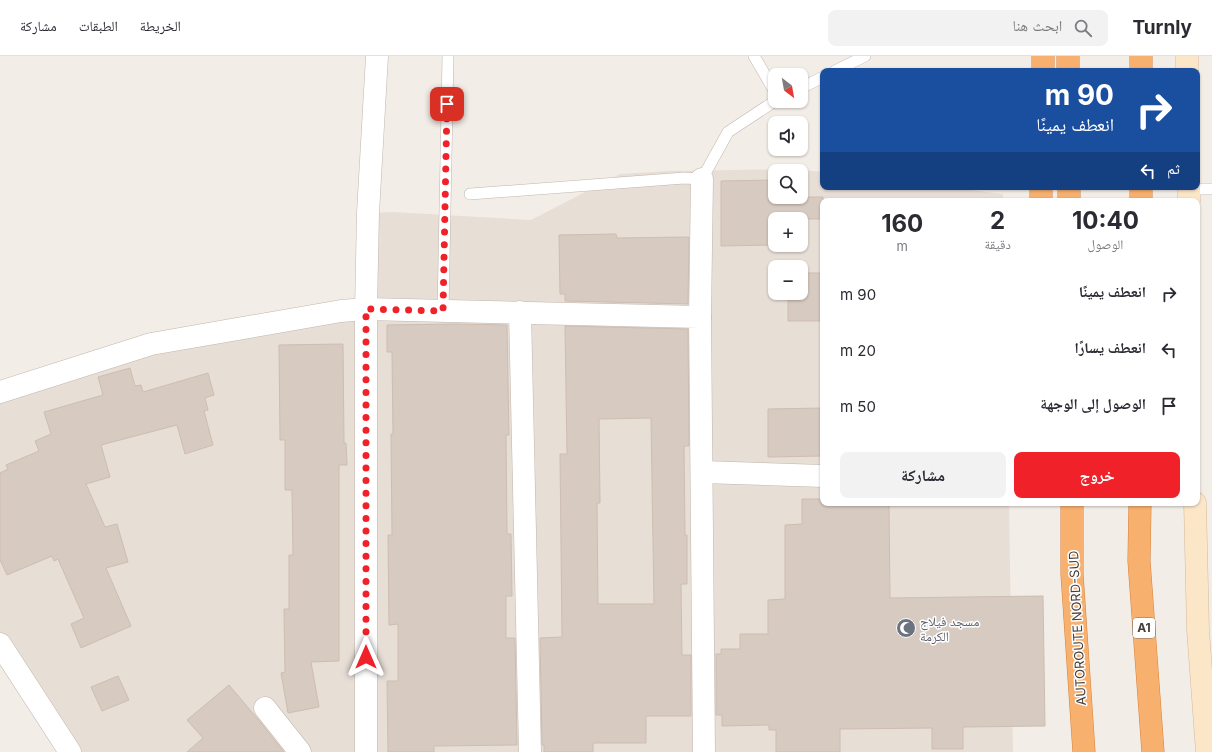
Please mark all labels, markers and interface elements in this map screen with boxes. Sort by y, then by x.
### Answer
search box [828,10,1108,46]
text: ابحث هنا [1012,16,1062,35]
text: Turnly [1132,16,1192,39]
text: مشاركة [20,17,57,34]
text: الطبقات [79,17,118,34]
text: الخريطة [140,17,181,34]
icon: search [1072,17,1094,39]
north arrow [768,68,808,108]
map controls [768,68,808,300]
text: 90 m [1045,78,1114,112]
icon: right [1128,84,1180,136]
pin [430,87,464,121]
icon: arrive [436,93,458,115]
text: انعطف يمينًا [1036,114,1114,135]
button: sound [768,116,808,156]
text: ثم [1167,159,1180,178]
icon: left [1137,160,1159,182]
button: search [768,164,808,204]
text: 2 [990,206,1005,235]
text: 10:40 [1072,206,1139,235]
text: 160 [881,209,923,238]
button: + [768,212,808,252]
text: دقيقة [984,236,1011,252]
text: الوصول [1087,236,1123,252]
text: m [897,238,908,254]
button: − [768,260,808,300]
text: انعطف يمينًا [1079,282,1146,301]
icon: right [1158,283,1180,305]
text: 90 m [840,285,876,304]
text: انعطف يسارًا [1074,338,1146,357]
icon: left [1158,339,1180,361]
text: 20 m [840,341,876,360]
text: الوصول إلى الوجهة [1040,394,1146,413]
icon: arrive [1158,395,1180,417]
text: 50 m [840,397,876,416]
button: مشاركة [840,452,1006,498]
button: خروج [1014,452,1180,498]
street label: AUTOROUTE NORD-SUD [1065,550,1089,706]
place label: مسجد فيلاج الكرمة [920,613,979,645]
mosque icon: مسجد فيلاج الكرمة [895,617,917,639]
road number: A1 [1133,618,1155,638]
position arrow [345,636,387,678]

